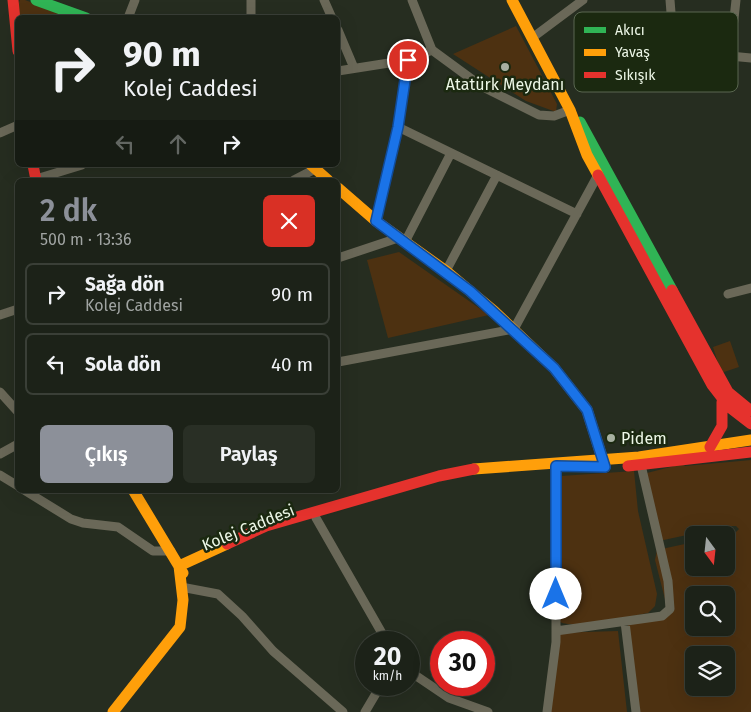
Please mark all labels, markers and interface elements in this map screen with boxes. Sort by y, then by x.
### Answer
legend [574,12,738,92]
text: Akıcı [615,22,645,39]
text: 90 m [123,33,201,75]
icon: right [40,35,105,100]
pin [387,39,429,81]
text: Yavaş [615,44,650,61]
icon: arrive [394,46,422,74]
marker: Atatürk Meydanı [499,61,511,73]
text: Sıkışık [615,67,656,84]
text: Kolej Caddesi [123,75,258,102]
place label: Atatürk Meydanı [446,75,564,94]
icon: left [111,130,139,158]
icon: ahead [164,130,192,158]
icon: right [217,130,245,158]
text: 2 dk [40,193,97,229]
button: close [263,195,315,247]
text: 500 m · 13:36 [40,230,132,249]
text: Sağa dön [85,273,165,296]
icon: right [42,280,70,308]
text: 90 m [271,283,313,306]
text: Kolej Caddesi [85,296,183,315]
icon: left [42,350,70,378]
text: Sola dön [85,353,161,376]
text: 40 m [271,353,313,376]
button: Çıkış [40,425,173,483]
button: Paylaş [183,425,315,483]
place label: Pidem [621,429,667,448]
marker: Pidem [605,432,617,444]
street label: Kolej Caddesi [199,500,297,555]
north arrow [685,526,735,576]
map controls [685,526,735,696]
position arrow [529,567,581,619]
button: search [685,586,735,636]
speed limit sign: 30 [430,631,495,696]
text: 20 [374,642,401,672]
button: layers [685,646,735,696]
text: km/h [373,669,402,683]

